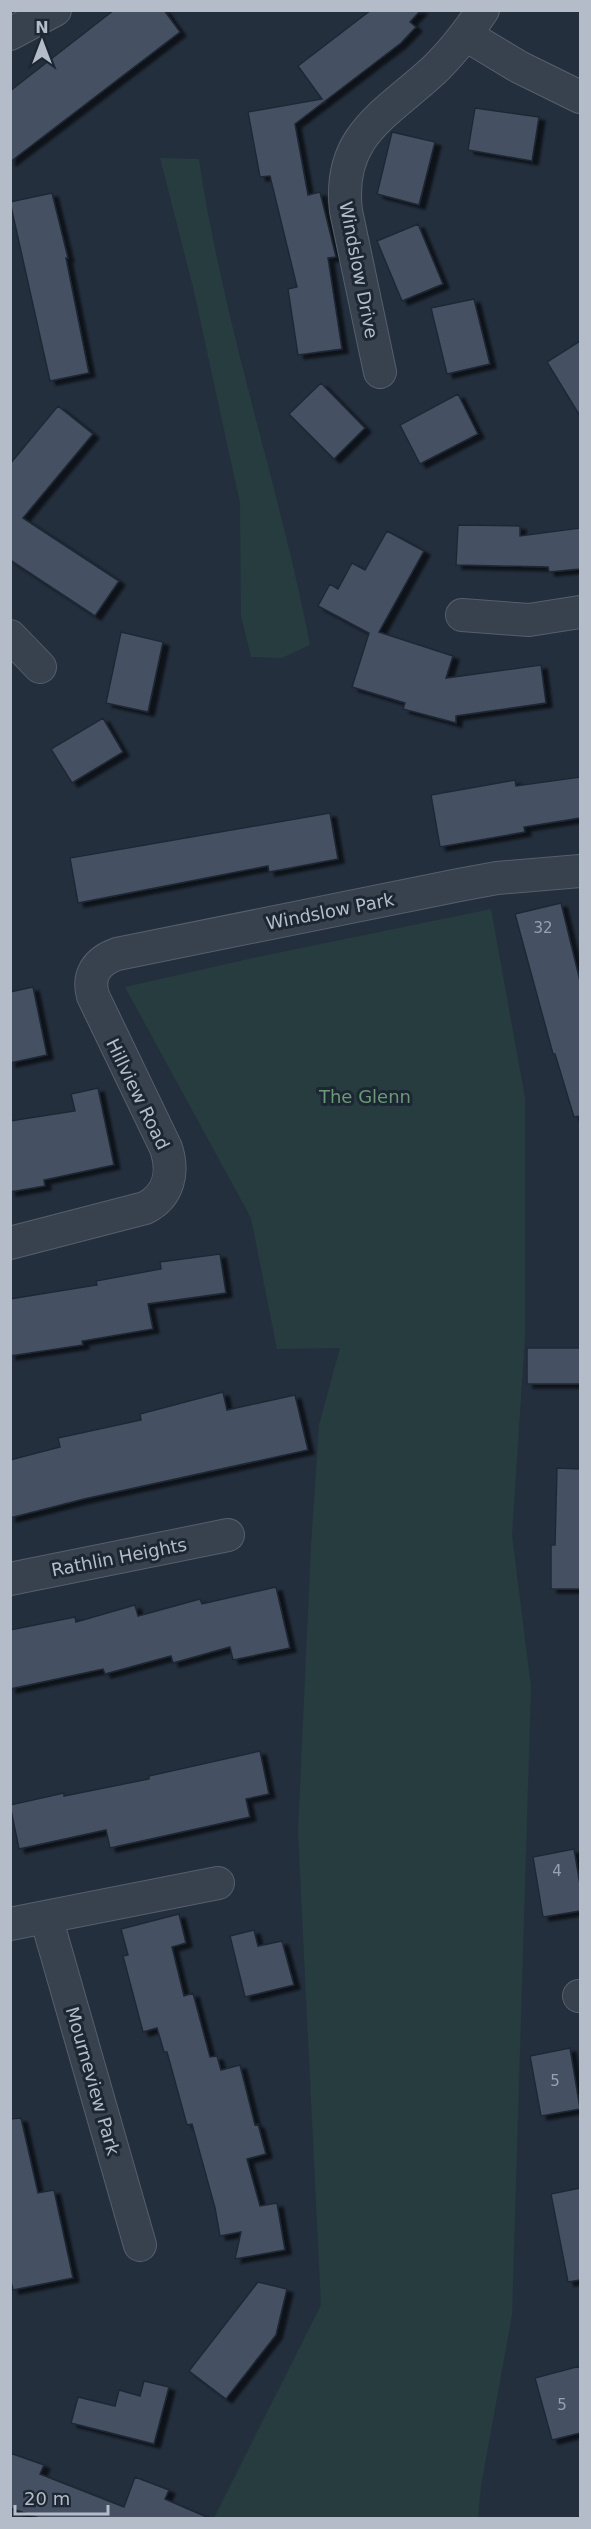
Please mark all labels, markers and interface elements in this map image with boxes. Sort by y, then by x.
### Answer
north arrow [12,12,72,72]
text: N [35,18,49,37]
street label: Windslow Drive [335,200,383,340]
street label: Windslow Park [264,888,396,934]
house number: 32 [533,919,553,937]
street label: Hillview Road [102,1035,174,1153]
park label: The Glenn [318,1086,411,1107]
street label: Rathlin Heights [49,1534,189,1580]
house number: 4 [552,1862,562,1880]
street label: Mourneview Park [62,2004,124,2158]
house number: 5 [550,2072,560,2090]
house number: 5 [557,2396,567,2414]
scale bar [15,2478,108,2516]
text: 20 m [24,2488,70,2509]

